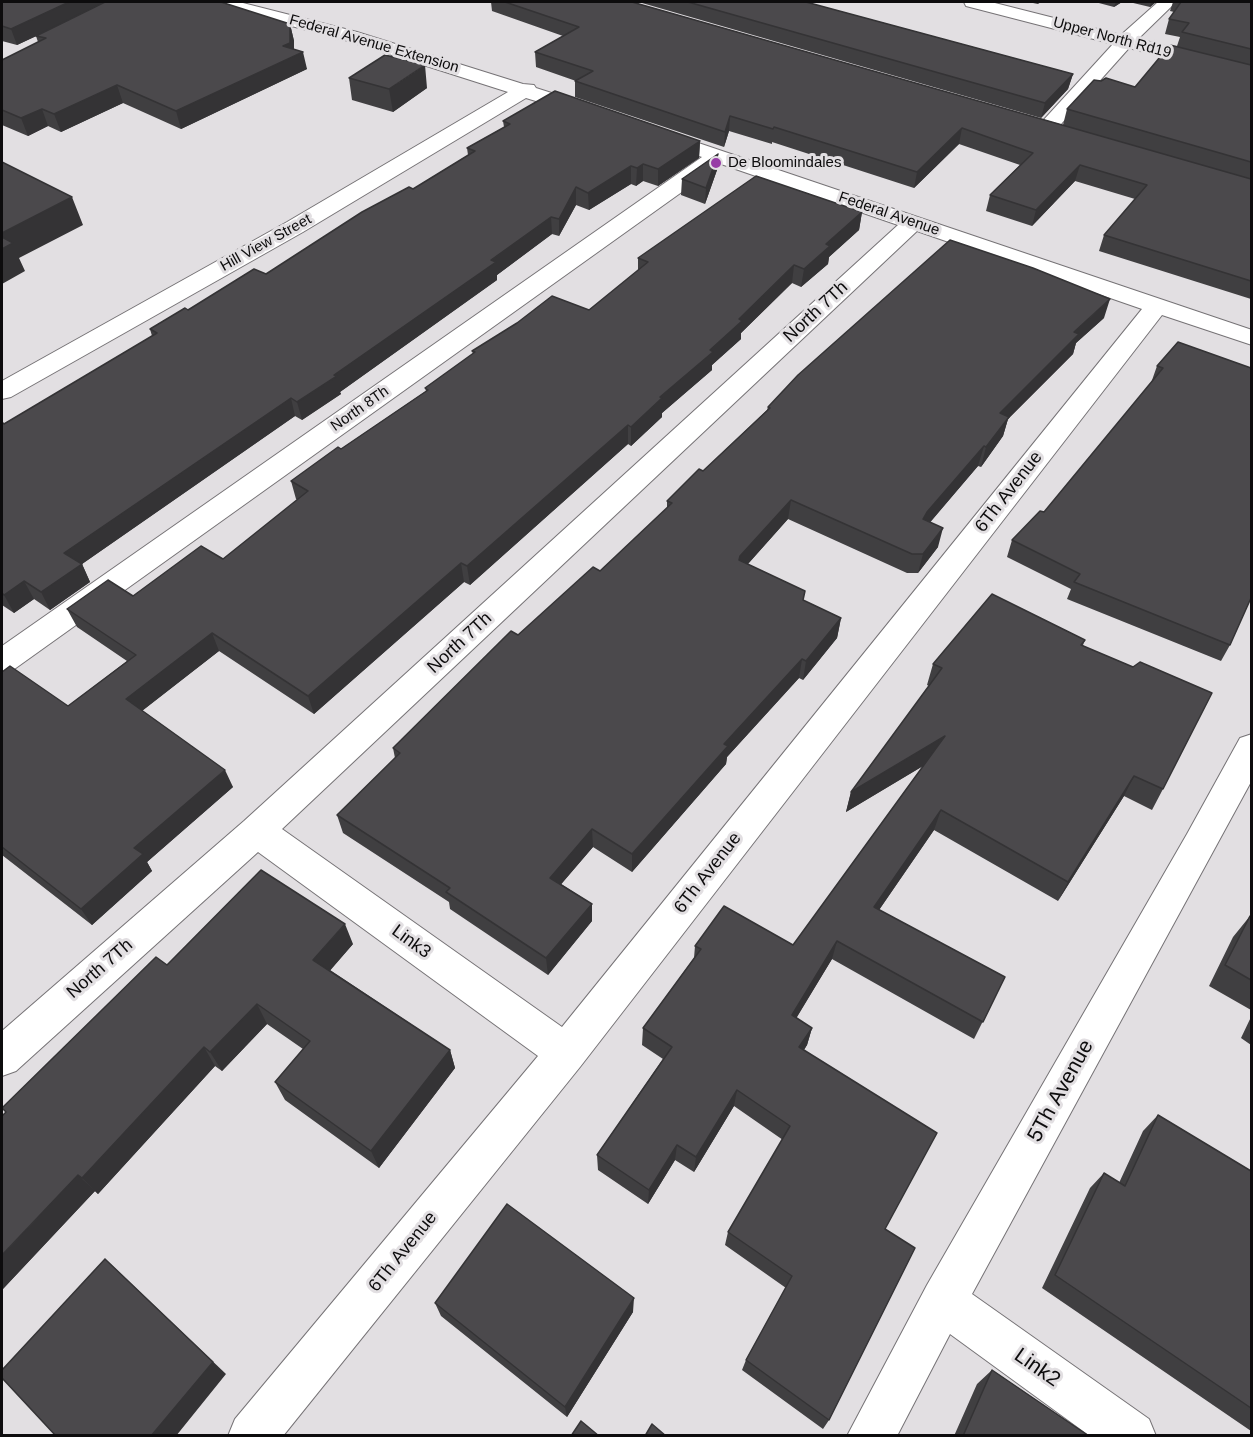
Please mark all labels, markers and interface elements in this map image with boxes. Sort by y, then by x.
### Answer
street label: Federal Avenue Extension [287,11,461,77]
street label: Upper North Rd19 [1051,14,1173,62]
place label: De Bloomindales [728,154,841,172]
marker: De Bloomindales [709,156,723,170]
street label: Federal Avenue [836,188,942,240]
street label: Hill View Street [217,211,315,275]
street label: North 7Th [779,277,853,347]
street label: North 8Th [328,383,392,435]
street label: 6Th Avenue [971,447,1047,537]
street label: North 7Th [423,608,497,678]
street label: 6Th Avenue [670,828,746,918]
street label: Link3 [387,921,435,963]
street label: North 7Th [63,935,137,1003]
street label: 5Th Avenue [1023,1036,1099,1146]
street label: 6Th Avenue [364,1208,442,1296]
street label: Link2 [1009,1343,1065,1393]

